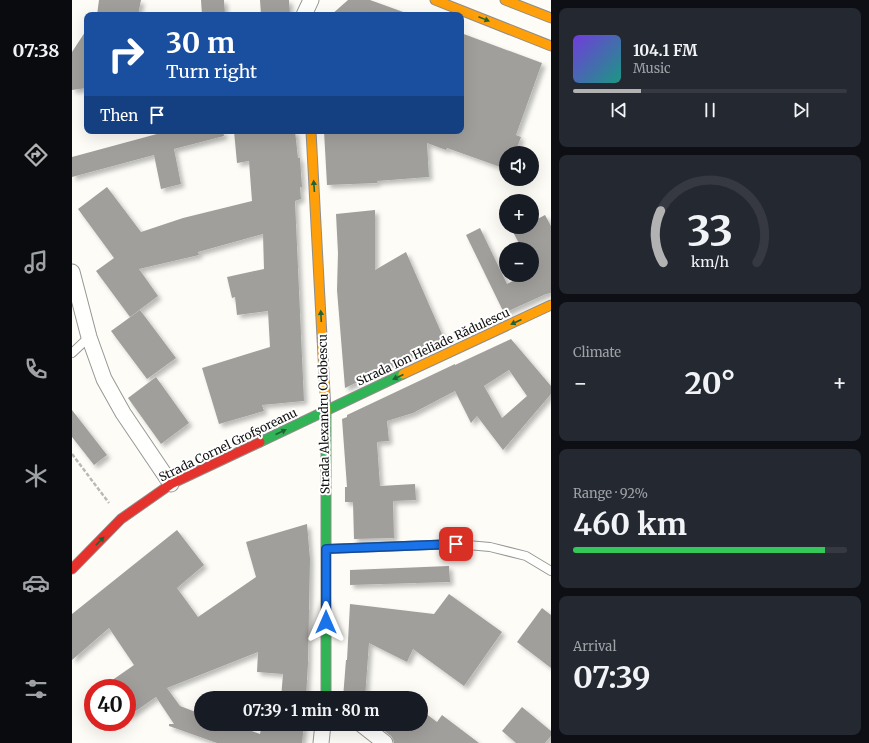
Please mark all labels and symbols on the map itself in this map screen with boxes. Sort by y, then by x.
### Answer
one-way arrow [479,17,491,23]
one-way arrow [311,180,318,192]
street label: Strada Ion Heliade Rădulescu [354,304,512,389]
one-way arrow [318,310,325,322]
one-way arrow [510,319,521,325]
street label: Strada Alexandru Odobescu [315,333,332,494]
one-way arrow [392,374,404,380]
street label: Strada Cornel Grofșoreanu [156,404,300,485]
one-way arrow [276,429,287,435]
pin [439,527,473,561]
one-way arrow [95,536,104,546]
position arrow [305,601,347,643]
speed limit sign: 40 [84,679,136,731]

